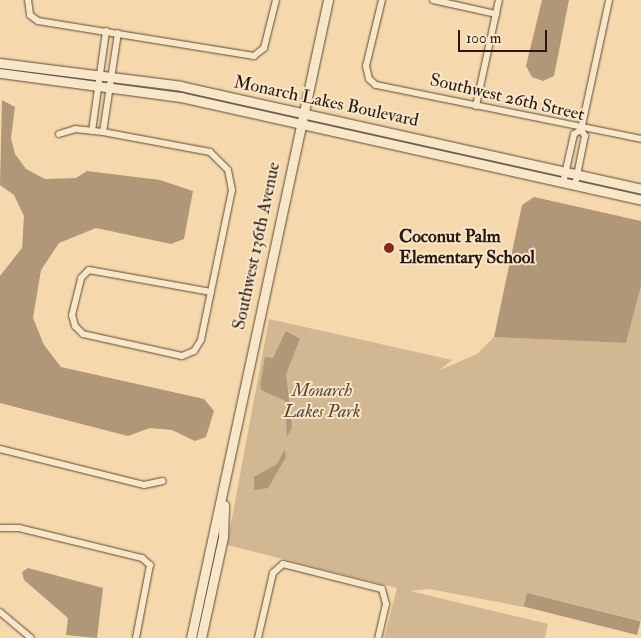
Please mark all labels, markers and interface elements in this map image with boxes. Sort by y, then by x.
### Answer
scale bar [461,20,550,52]
text: 100 m [466,29,501,48]
street label: Southwest 26th Street [428,70,586,126]
street label: Monarch Lakes Boulevard [232,72,420,132]
street label: Southwest 136th Avenue [229,160,285,332]
place label: Coconut Palm Elementary School [399,227,535,270]
marker: Coconut Palm Elementary School [383,242,395,254]
park label: Monarch Lakes Park [284,381,360,424]

